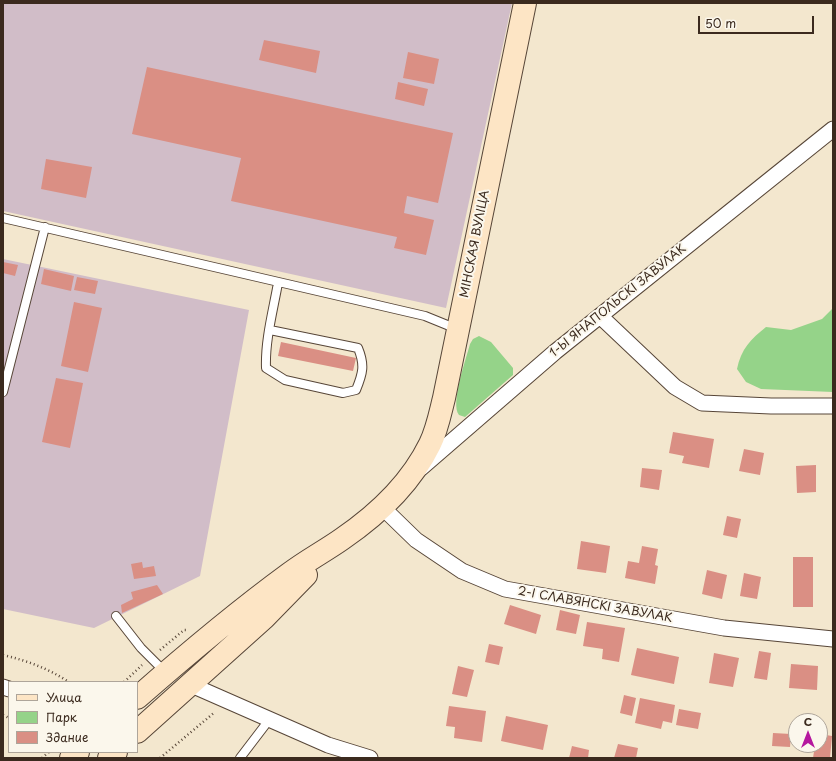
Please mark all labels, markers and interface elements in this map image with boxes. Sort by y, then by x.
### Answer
scale bar [700,8,816,34]
text: 50 m [705,14,736,32]
street label: МІНСКАЯ ВУЛІЦА [458,189,492,299]
street label: 1-Ы ЯНАПОЛЬСКІ ЗАВУЛАК [547,241,689,361]
street label: 2-І СЛАВЯНСКІ ЗАВУЛАК [516,584,674,626]
legend [8,681,138,753]
text: Улица [46,688,82,706]
text: Парк [46,708,77,726]
north arrow [788,713,828,753]
text: С [804,713,812,730]
text: Здание [46,728,88,746]

